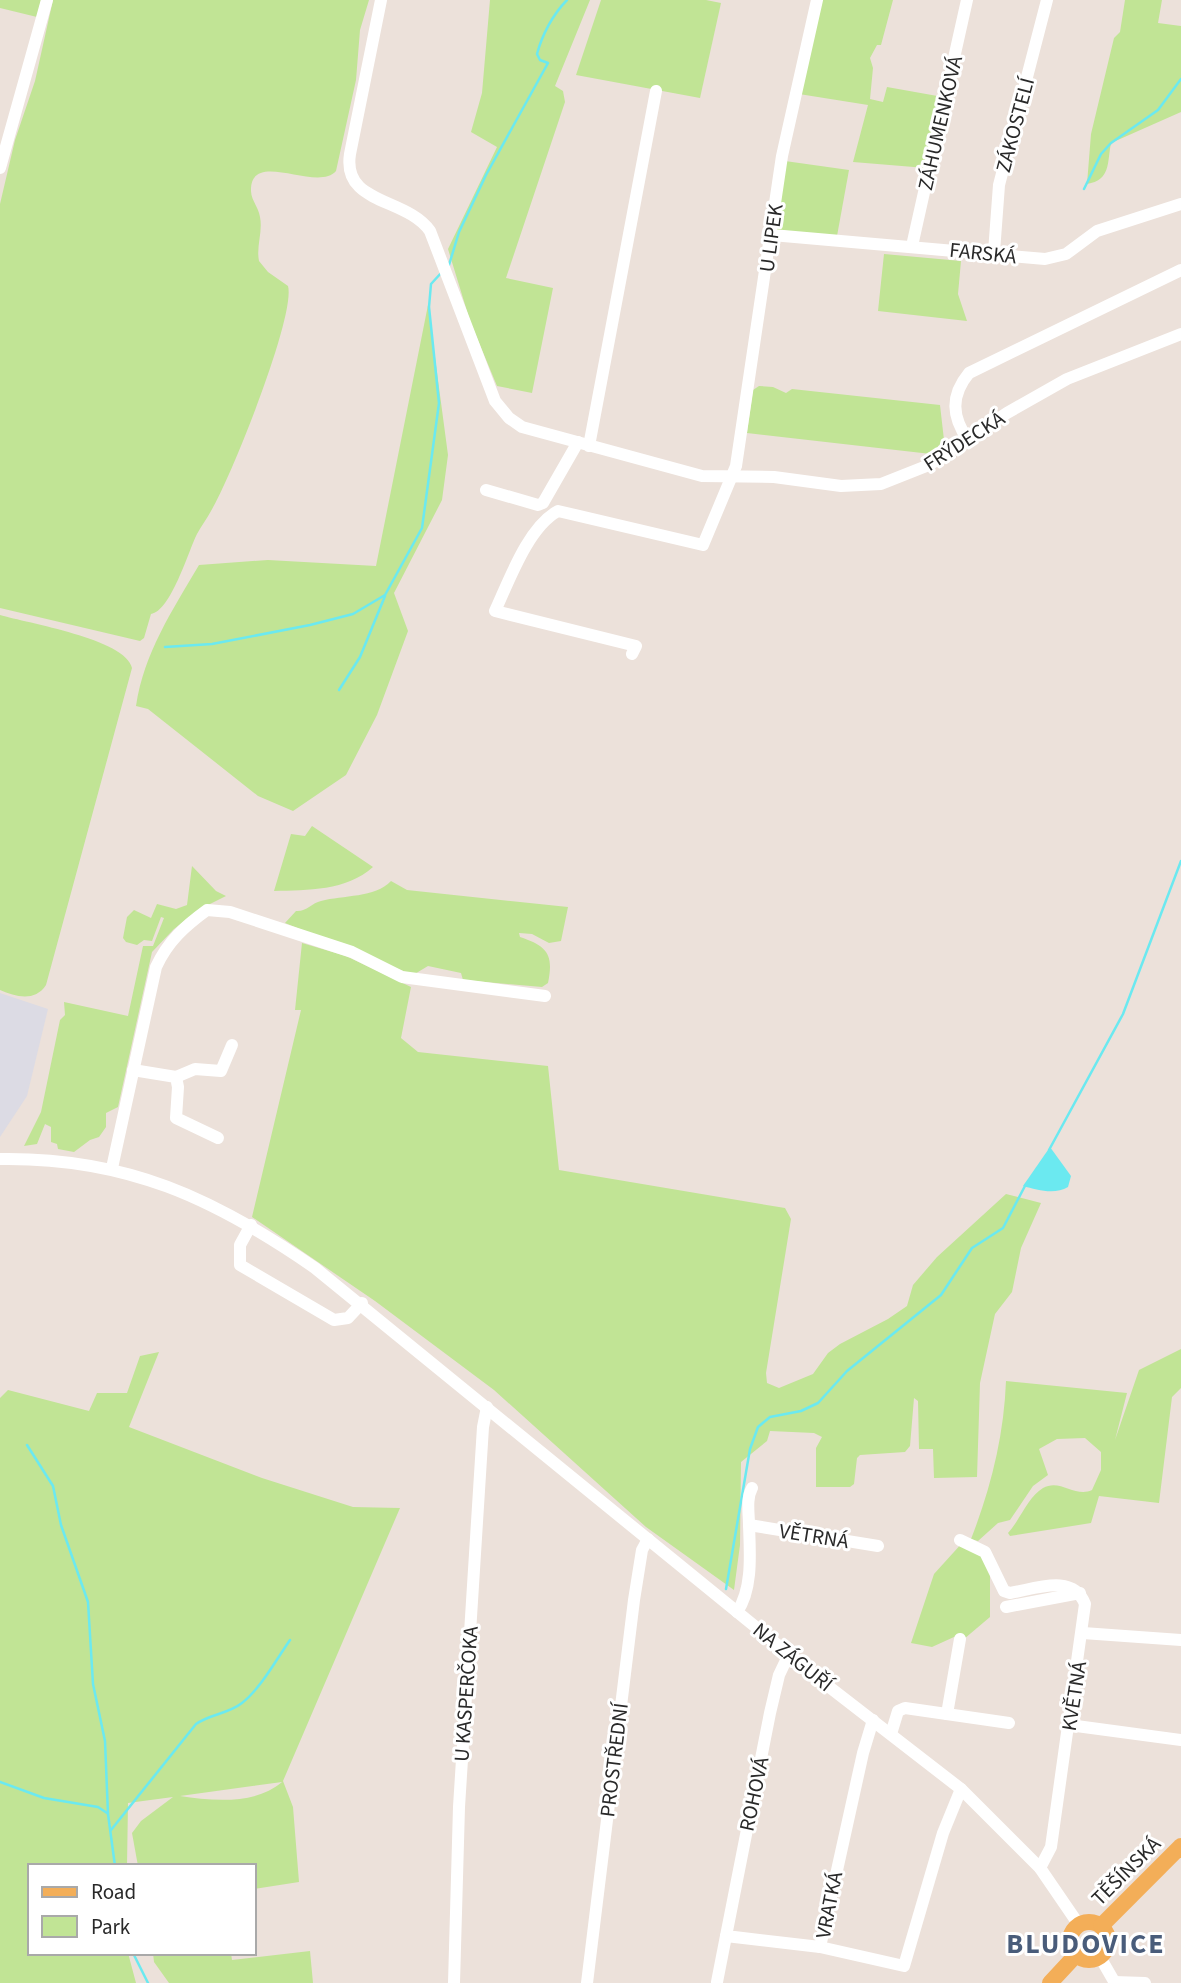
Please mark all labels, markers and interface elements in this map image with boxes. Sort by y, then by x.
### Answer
street label: ZÁHUMENKOVÁ [910,52,970,193]
street label: ZÁKOSTELÍ [988,73,1042,176]
street label: U LIPEK [751,201,791,274]
street label: FARSKÁ [948,235,1019,271]
street label: FRÝDECKÁ [917,403,1011,479]
street label: VĚTRNÁ [777,1516,852,1556]
street label: NA ZÁGUŘÍ [746,1615,841,1700]
street label: U KASPERČOKA [446,1625,486,1763]
street label: KVĚTNÁ [1054,1658,1094,1733]
street label: PROSTŘEDNÍ [592,1700,636,1819]
street label: ROHOVÁ [732,1754,777,1834]
street label: TĚŠÍNSKÁ [1085,1829,1168,1912]
legend [28,1864,256,1955]
street label: VRATKÁ [808,1868,850,1941]
text: Road [91,1877,136,1907]
text: Park [91,1912,131,1942]
district label: BLUDOVICE [1006,1924,1166,1964]

